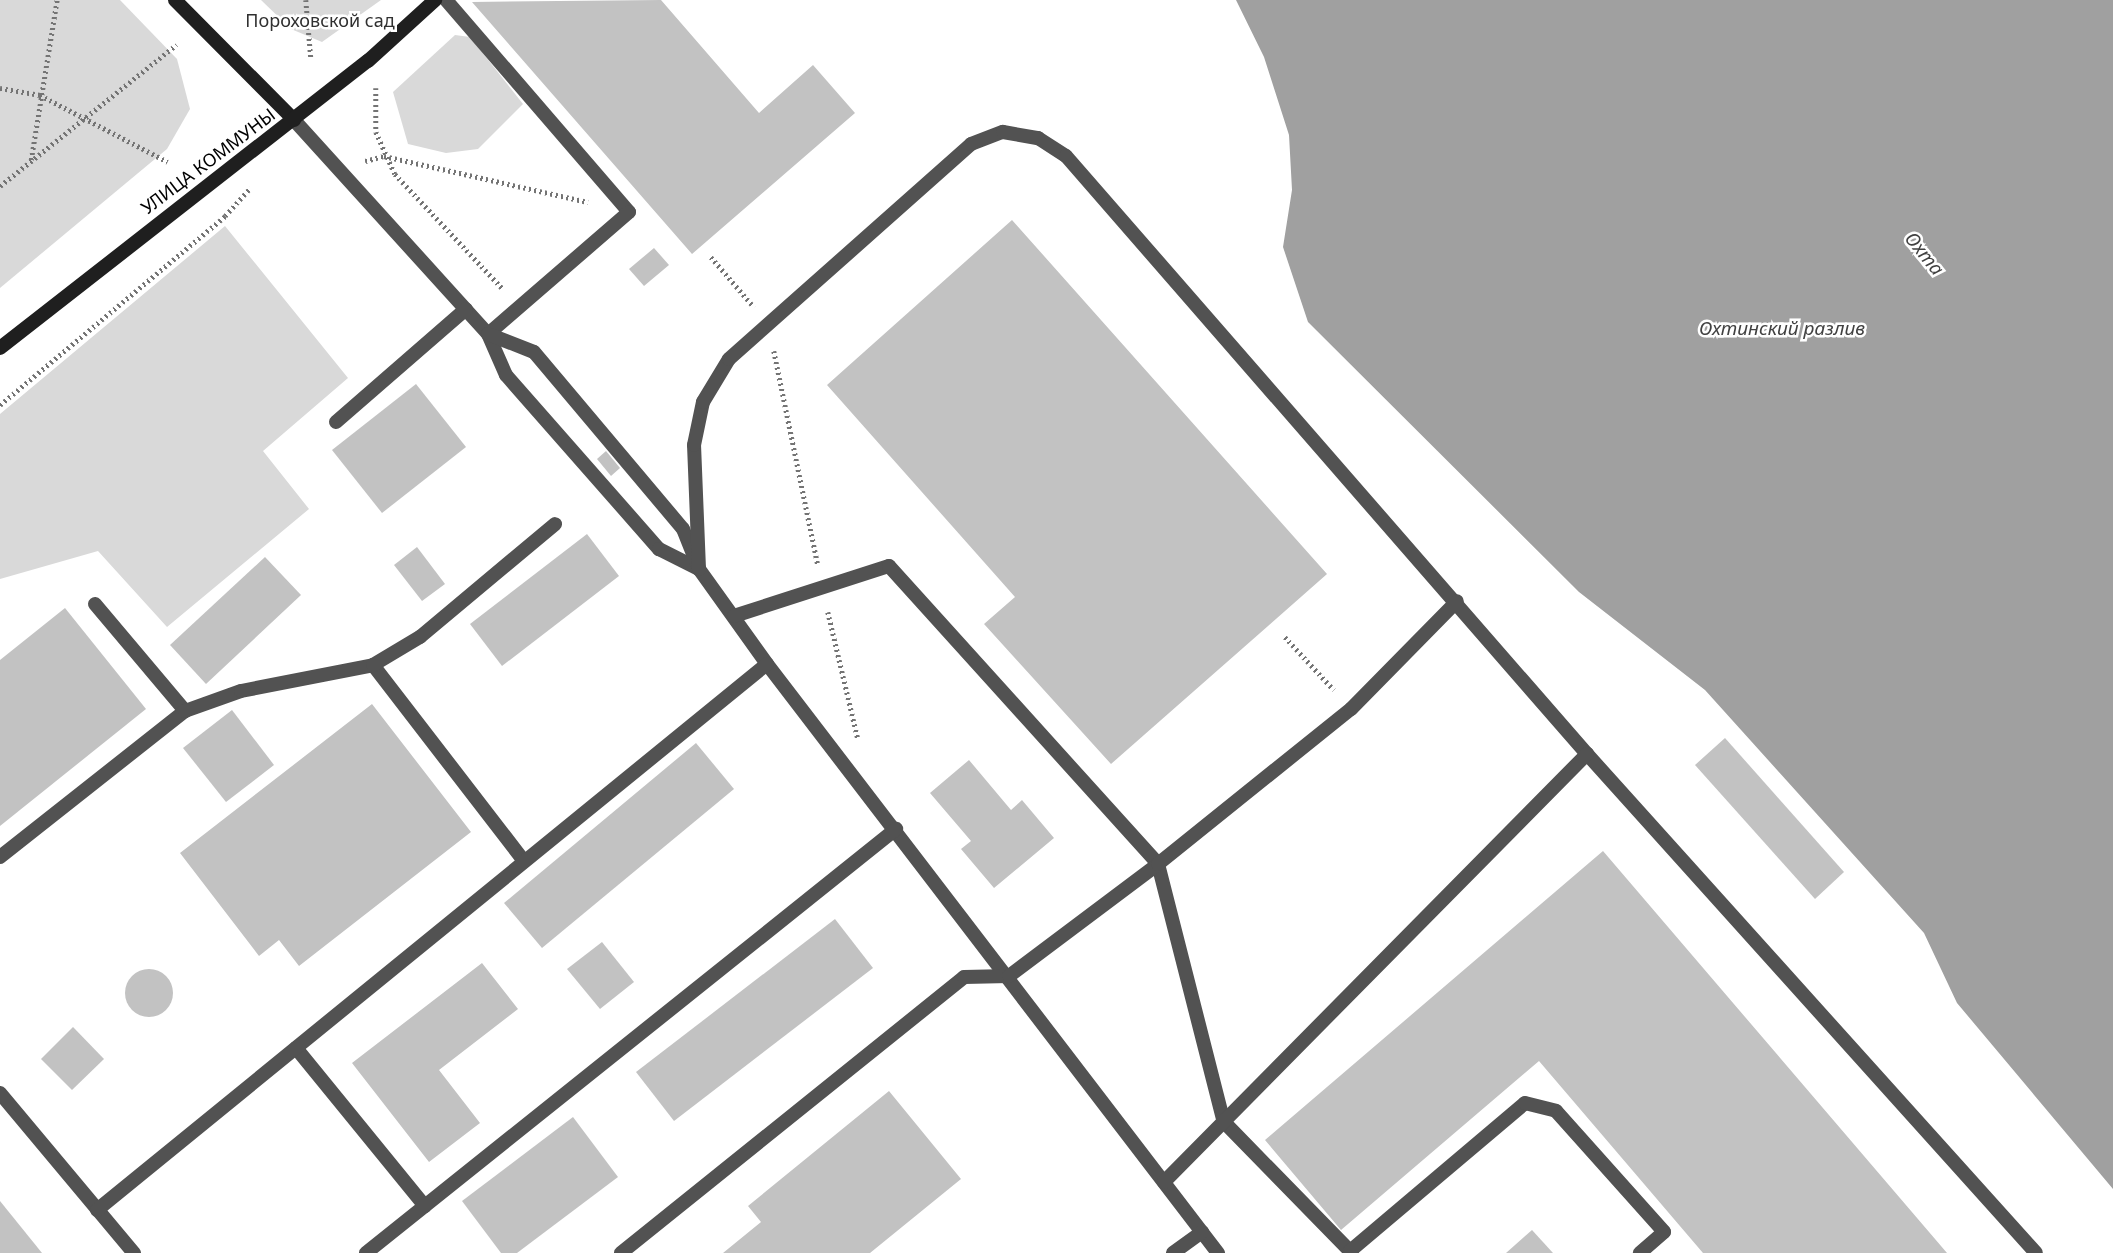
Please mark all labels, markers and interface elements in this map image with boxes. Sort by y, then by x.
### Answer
park label: Пороховской сад [245,9,395,31]
street label: УЛИЦА КОММУНЫ [137,104,279,218]
water label: Охта [1900,228,1948,280]
water label: Охтинский разлив [1699,318,1865,340]

